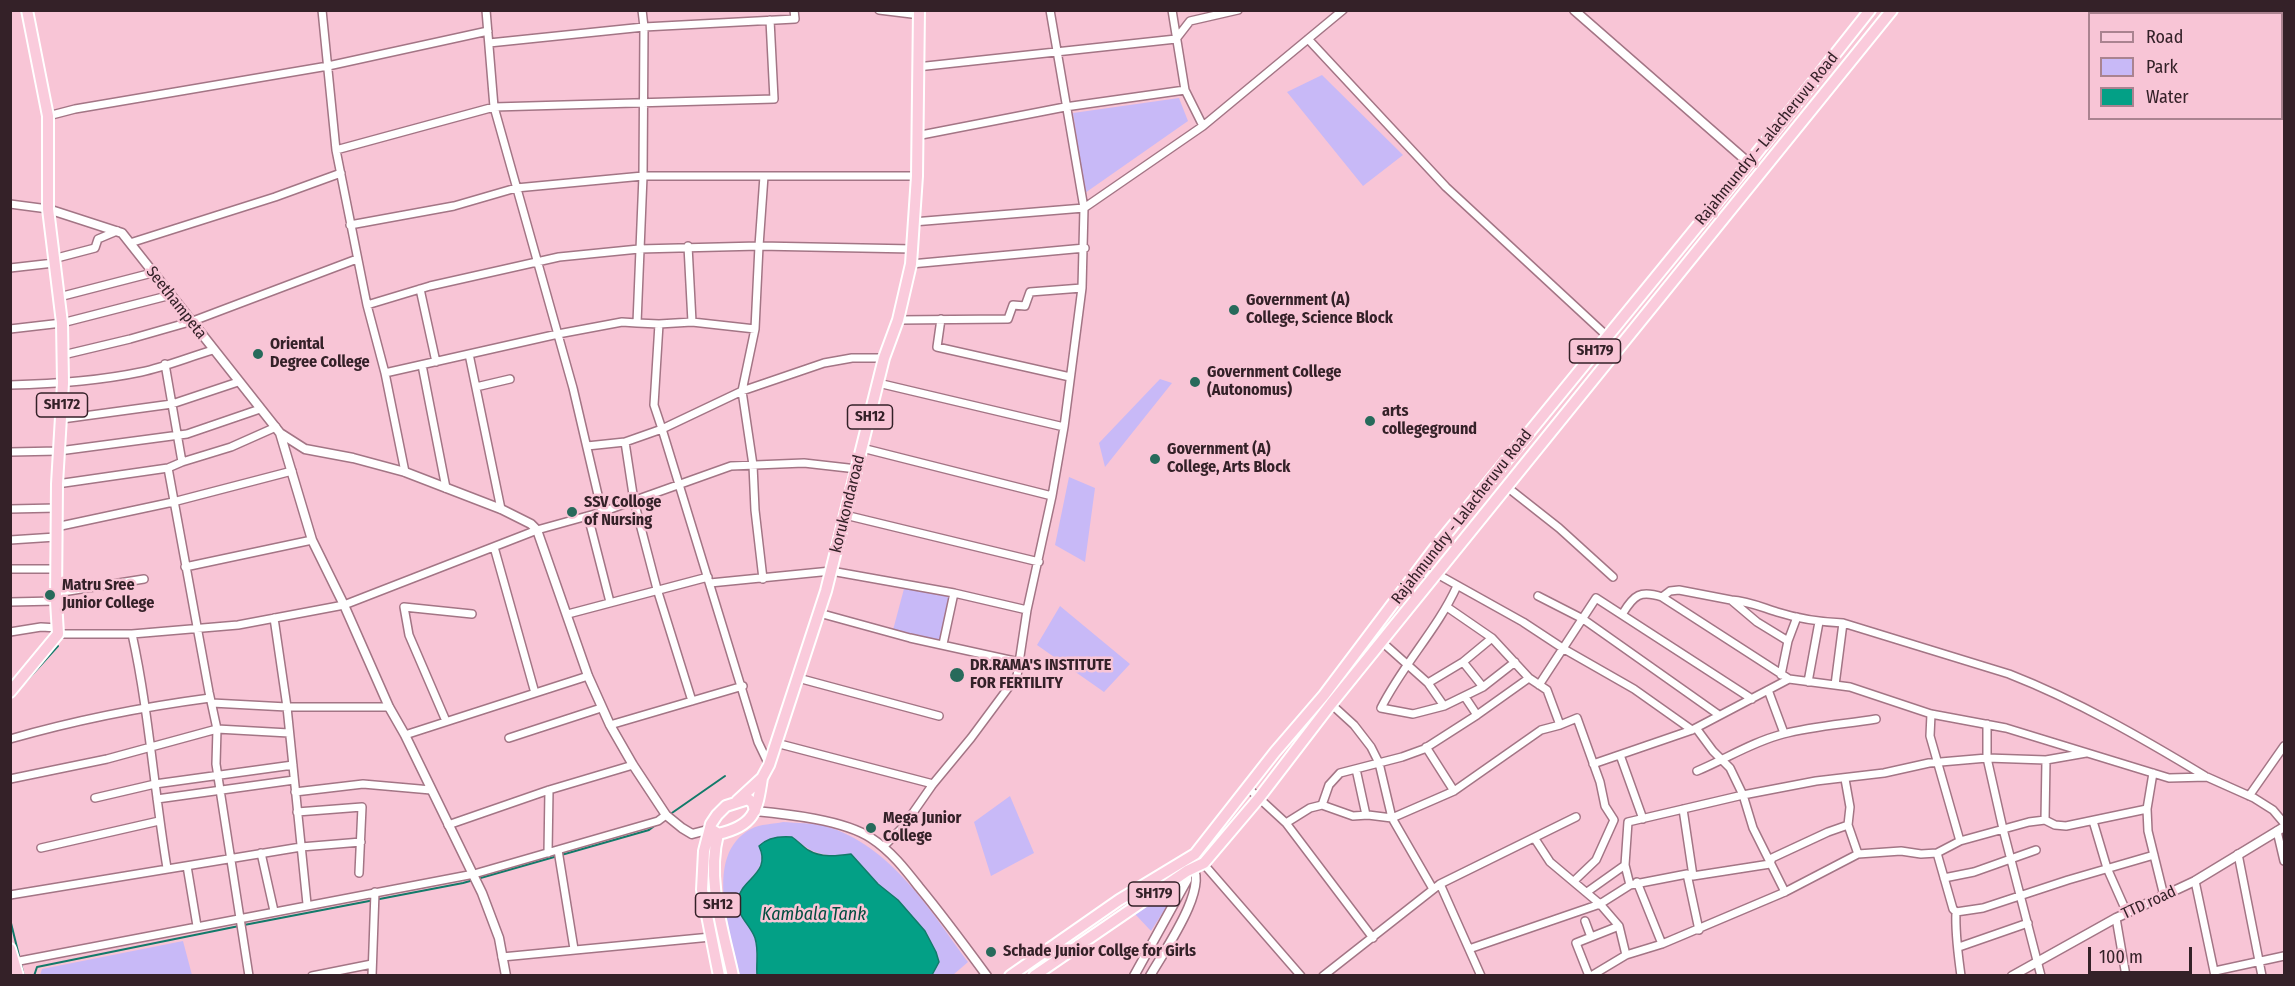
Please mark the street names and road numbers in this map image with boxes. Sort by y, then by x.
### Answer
street label: Rajahmundry - Lalacheruvu Road [1691,49,1843,229]
street label: Seethampeta [142,263,210,343]
road number: SH179 [1570,339,1620,363]
road number: SH172 [36,393,88,417]
road number: SH12 [848,405,892,429]
street label: Rajahmundry - Lalacheruvu Road [1388,426,1536,608]
street label: korukondaroad [827,453,869,555]
road number: SH179 [1128,882,1180,906]
street label: TTD road [2119,882,2179,924]
road number: SH12 [696,893,740,917]

